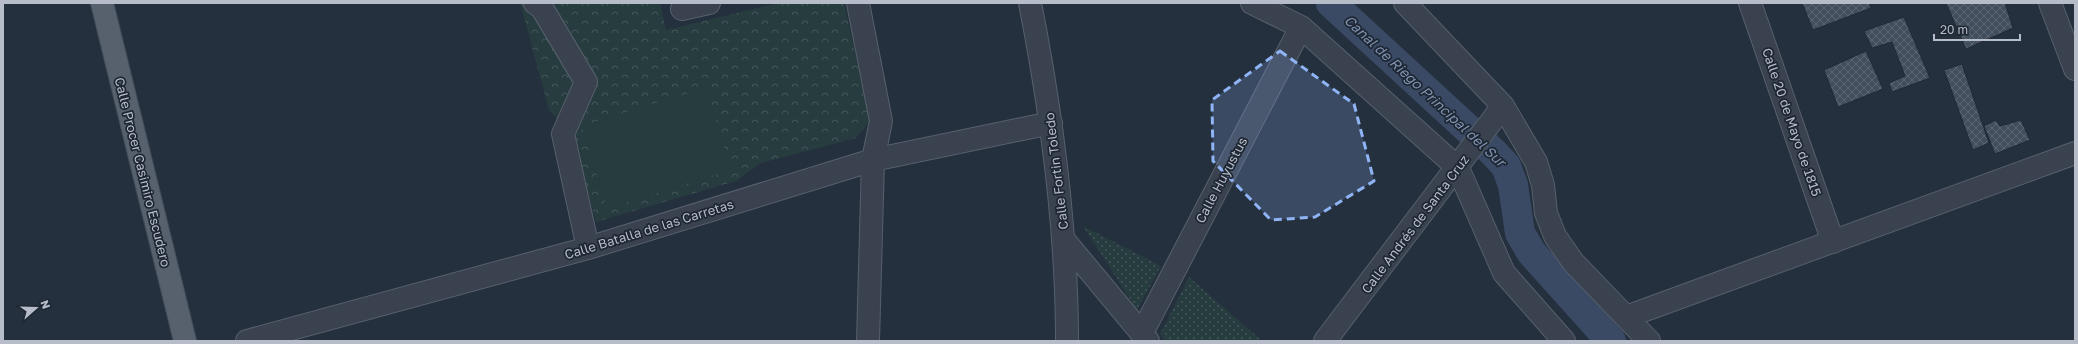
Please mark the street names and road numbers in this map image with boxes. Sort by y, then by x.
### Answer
street label: Calle 20 de Mayo de 1815 [1759,46,1825,198]
street label: Calle Procer Casimiro Escudero [112,75,174,269]
street label: Calle Fortin Toledo [1041,111,1071,230]
street label: Calle Huyustus [1192,134,1250,226]
street label: Calle Andrés de Santa Cruz [1358,151,1472,296]
street label: Calle Batalla de las Carretas [562,196,736,262]

